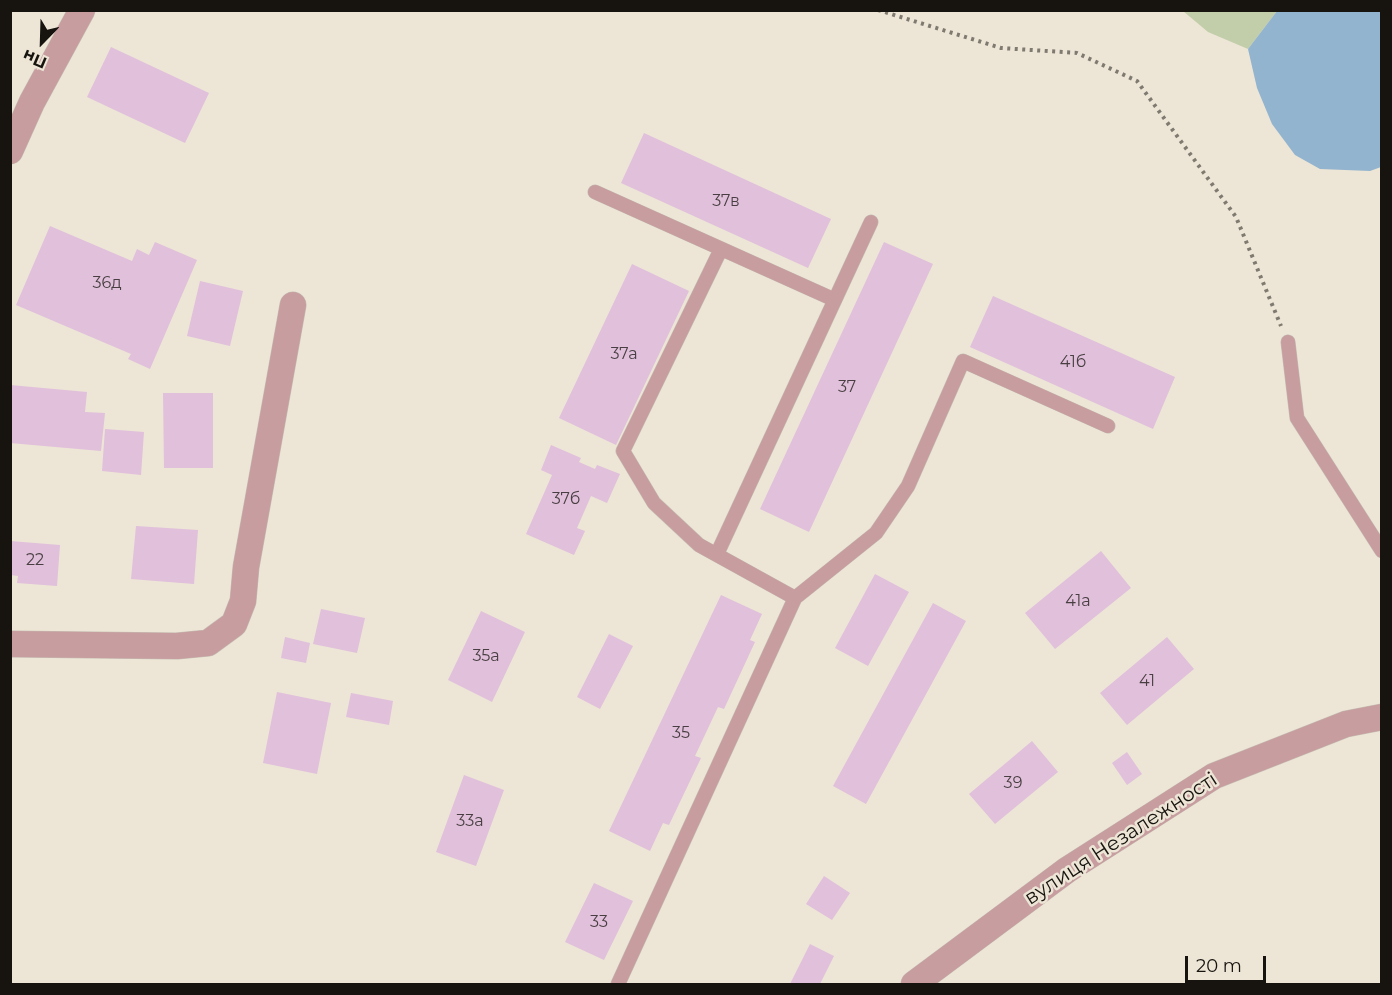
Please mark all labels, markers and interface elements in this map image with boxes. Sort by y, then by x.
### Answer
north arrow [12,12,72,72]
text: Пн [20,46,50,72]
house number: 37в [712,191,740,211]
house number: 36д [92,273,122,293]
house number: 37а [611,344,637,364]
house number: 41б [1060,352,1086,372]
house number: 37 [838,377,856,397]
house number: 37б [552,489,580,509]
house number: 22 [26,550,44,570]
house number: 41а [1065,591,1091,611]
house number: 35а [472,646,500,666]
house number: 41 [1139,671,1155,691]
house number: 35 [672,723,690,743]
street label: вулиця Незалежності [1020,768,1222,910]
house number: 39 [1004,773,1022,793]
house number: 33а [456,811,484,831]
house number: 33 [590,912,608,932]
scale bar [1188,944,1269,982]
text: 20 m [1196,955,1242,977]

